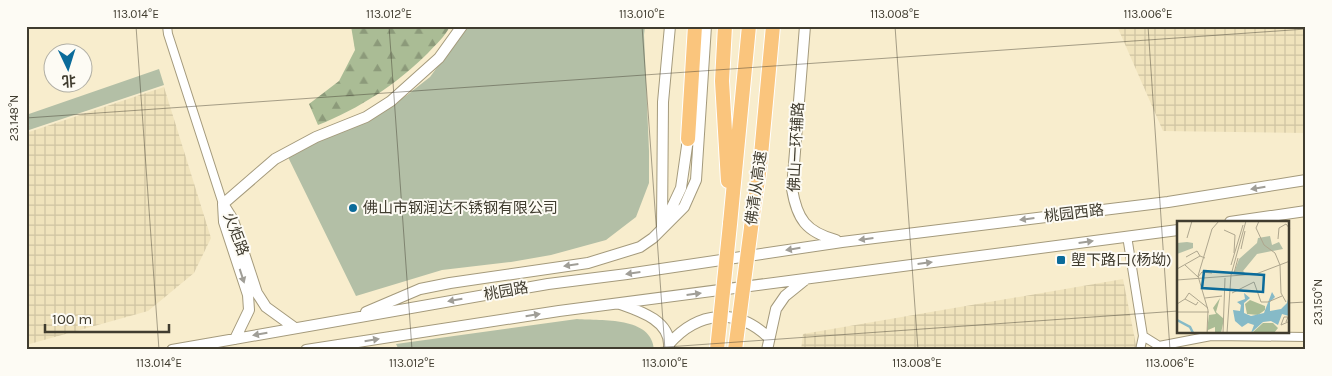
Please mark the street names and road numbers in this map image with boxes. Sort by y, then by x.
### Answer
street label: 佛山一环辅路 [785,102,807,192]
street label: 佛清从高速 [742,150,770,226]
street label: 桃园西路 [1043,200,1105,226]
street label: 火炬路 [220,210,252,258]
street label: 桃园路 [482,278,530,304]

